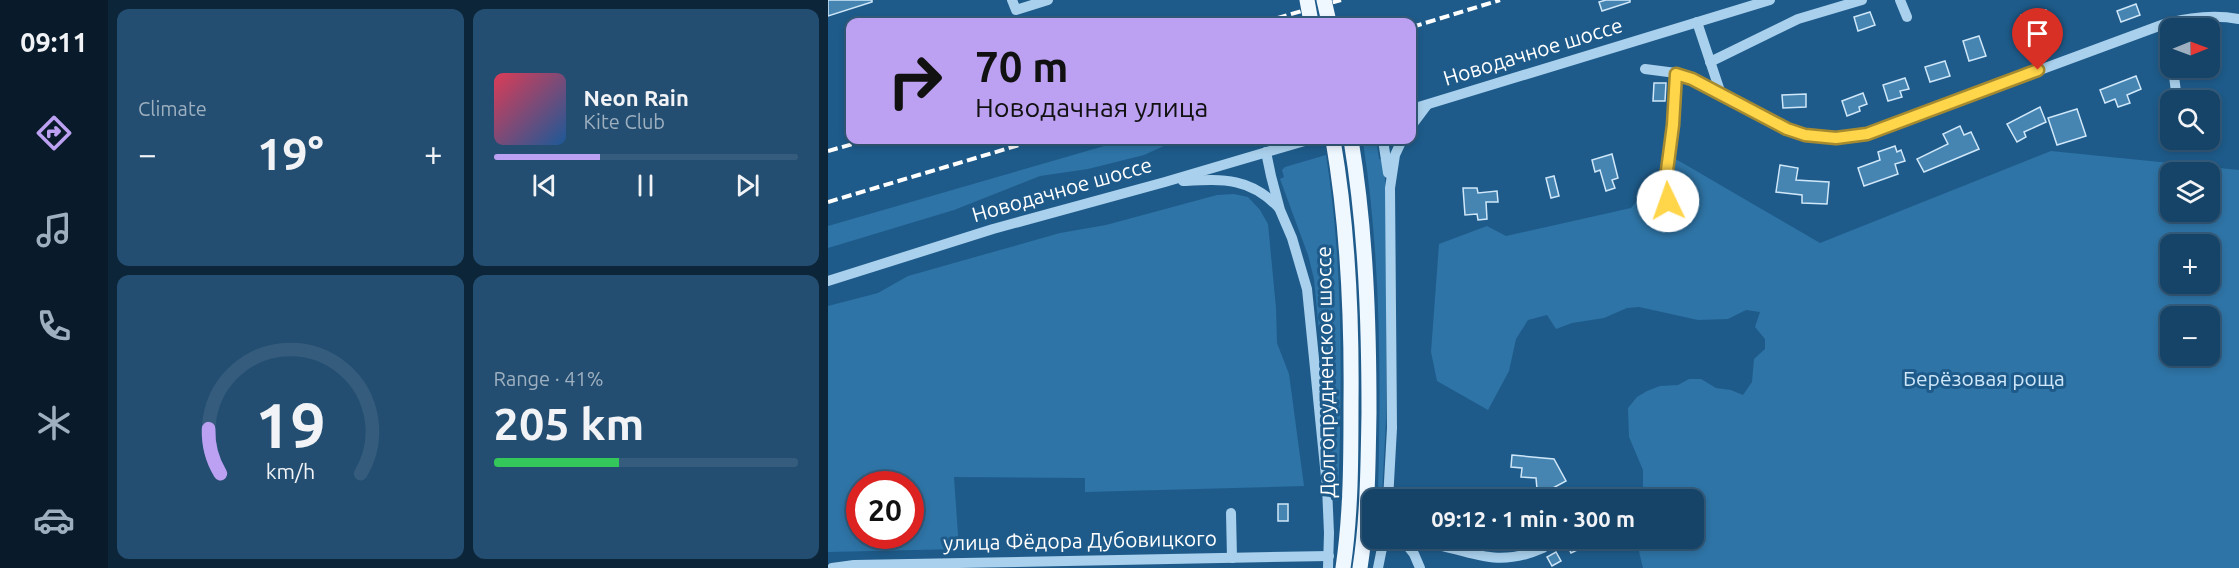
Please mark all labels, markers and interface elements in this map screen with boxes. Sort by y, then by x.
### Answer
pin [2012,8,2063,70]
street label: Новодачное шоссе [1440,12,1625,90]
icon: arrive [2021,17,2054,50]
north arrow [2160,18,2220,78]
map controls [2160,18,2220,366]
text: 09:11 [20,27,88,57]
icon: right [876,42,954,120]
text: 70 m [975,43,1069,90]
text: Neon Rain [584,85,689,110]
button: search [2160,90,2220,150]
text: Новодачная улица [975,92,1208,122]
text: Climate [138,97,207,120]
text: Kite Club [584,110,665,133]
icon: directions [33,112,75,154]
text: 19° [257,128,324,179]
text: − [138,135,157,172]
text: + [424,135,443,172]
street label: Новодачное шоссе [969,152,1155,226]
button: layers [2160,162,2220,222]
icon: previous [528,169,561,202]
icon: pause [629,169,662,202]
icon: next [731,169,764,202]
position arrow [1636,169,1700,233]
icon: music [33,209,75,251]
button: + [2160,234,2220,294]
street label: Долгопрудненское шоссе [1311,246,1339,498]
icon: phone [33,305,75,347]
button: − [2160,306,2220,366]
park label: Берёзовая роща [1903,366,2065,390]
text: Range · 41% [494,367,604,390]
text: 19 [255,390,325,460]
text: 205 km [494,398,644,449]
icon: climate [33,402,75,444]
text: km/h [265,459,315,483]
speed limit sign: 20 [846,471,924,549]
icon: car [33,499,75,541]
text: 09:12 · 1 min · 300 m [1431,506,1635,531]
street label: улица Фёдора Дубовицкого [943,526,1217,554]

